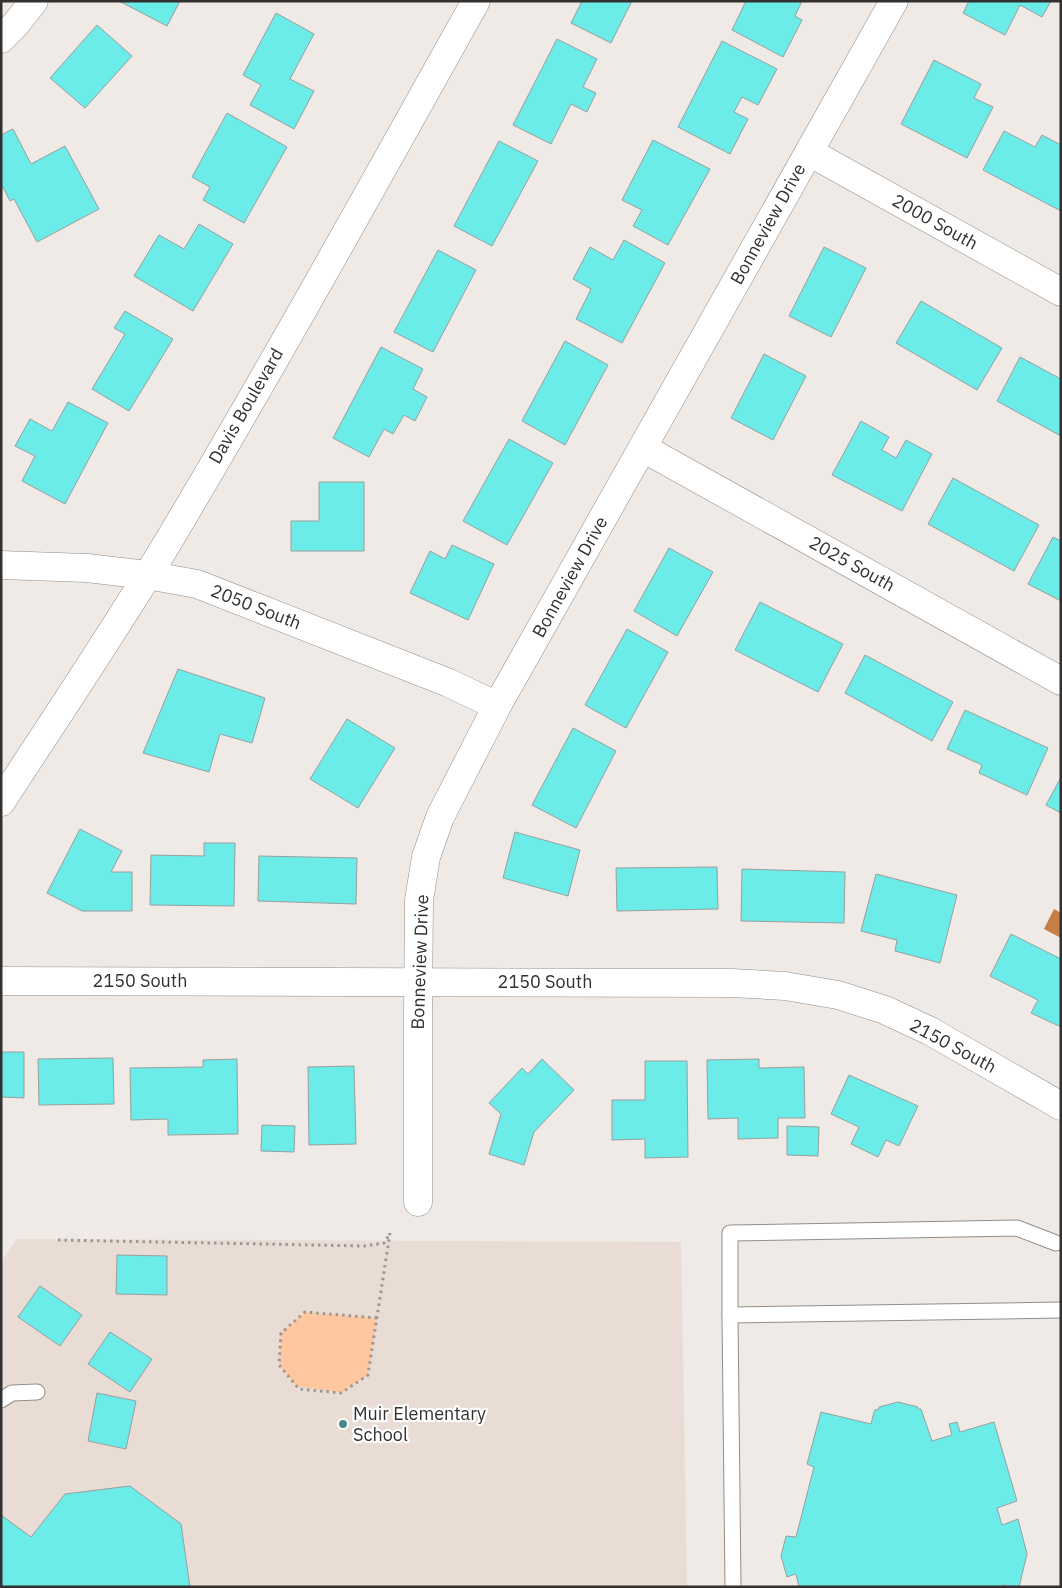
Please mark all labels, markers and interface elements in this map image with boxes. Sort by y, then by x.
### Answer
street label: Bonneview Drive [725,159,810,288]
street label: 2000 South [888,189,982,255]
street label: Davis Boulevard [203,344,288,468]
street label: Bonneview Drive [527,512,612,641]
street label: 2025 South [805,531,899,597]
street label: 2050 South [208,579,305,634]
street label: Bonneview Drive [406,894,433,1030]
street label: 2150 South [93,969,187,992]
street label: 2150 South [498,970,592,993]
street label: 2150 South [906,1013,1000,1078]
place label: Muir Elementary School [353,1402,486,1446]
marker: Muir Elementary School [337,1418,349,1430]

